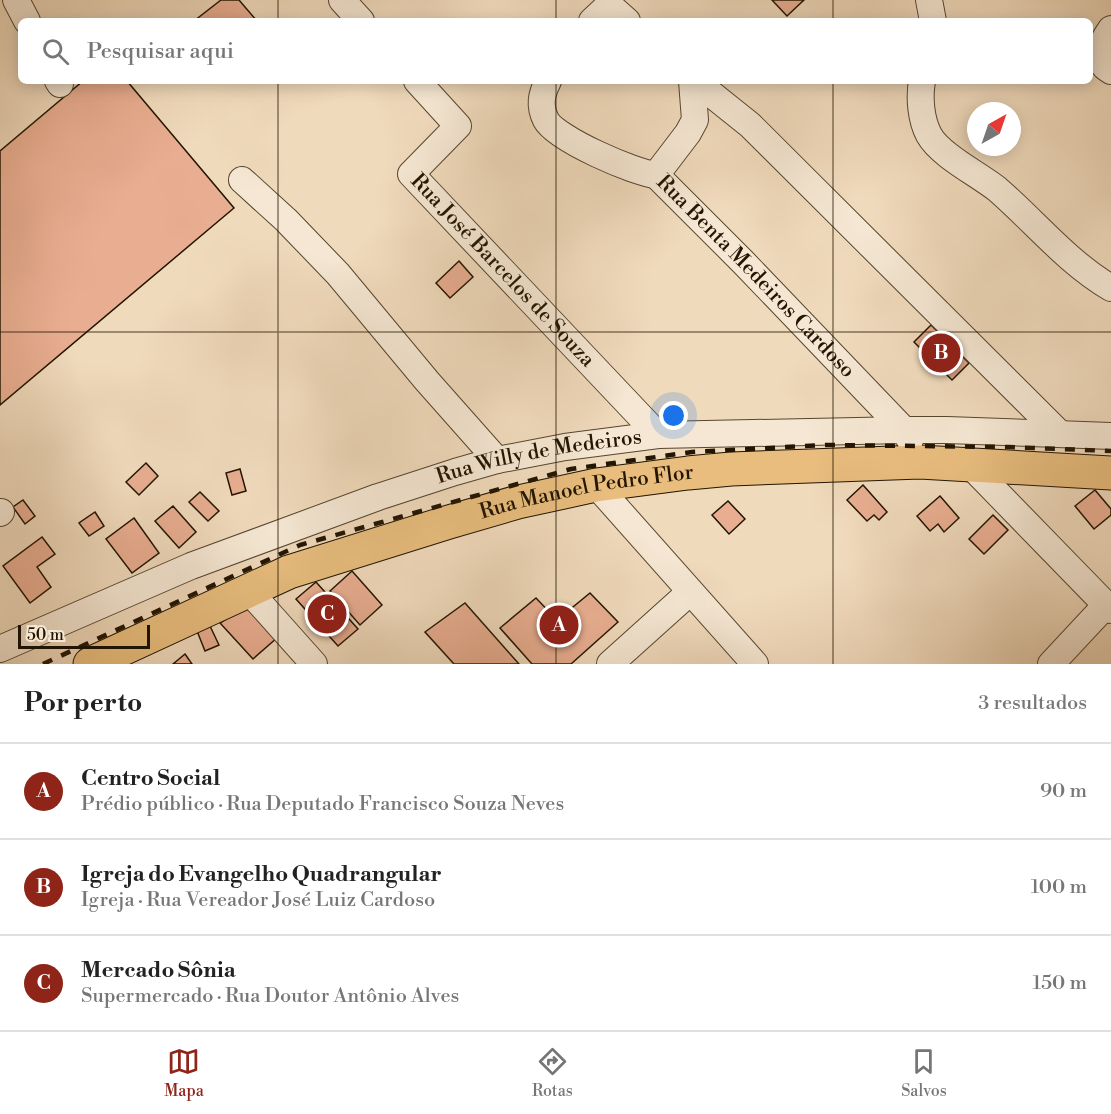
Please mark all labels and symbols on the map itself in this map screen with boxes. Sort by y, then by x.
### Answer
north arrow [967,102,1021,156]
street label: Rua José Barcelos de Souza [405,168,600,373]
street label: Rua Benta Medeiros Cardoso [651,170,860,384]
pin: B [922,330,960,376]
your location [659,401,688,430]
street label: Rua Willy de Medeiros [433,424,643,490]
street label: Rua Manoel Pedro Flor [476,460,695,525]
pin: C [308,592,346,636]
pin: A [540,602,578,648]
scale bar [18,622,150,650]

